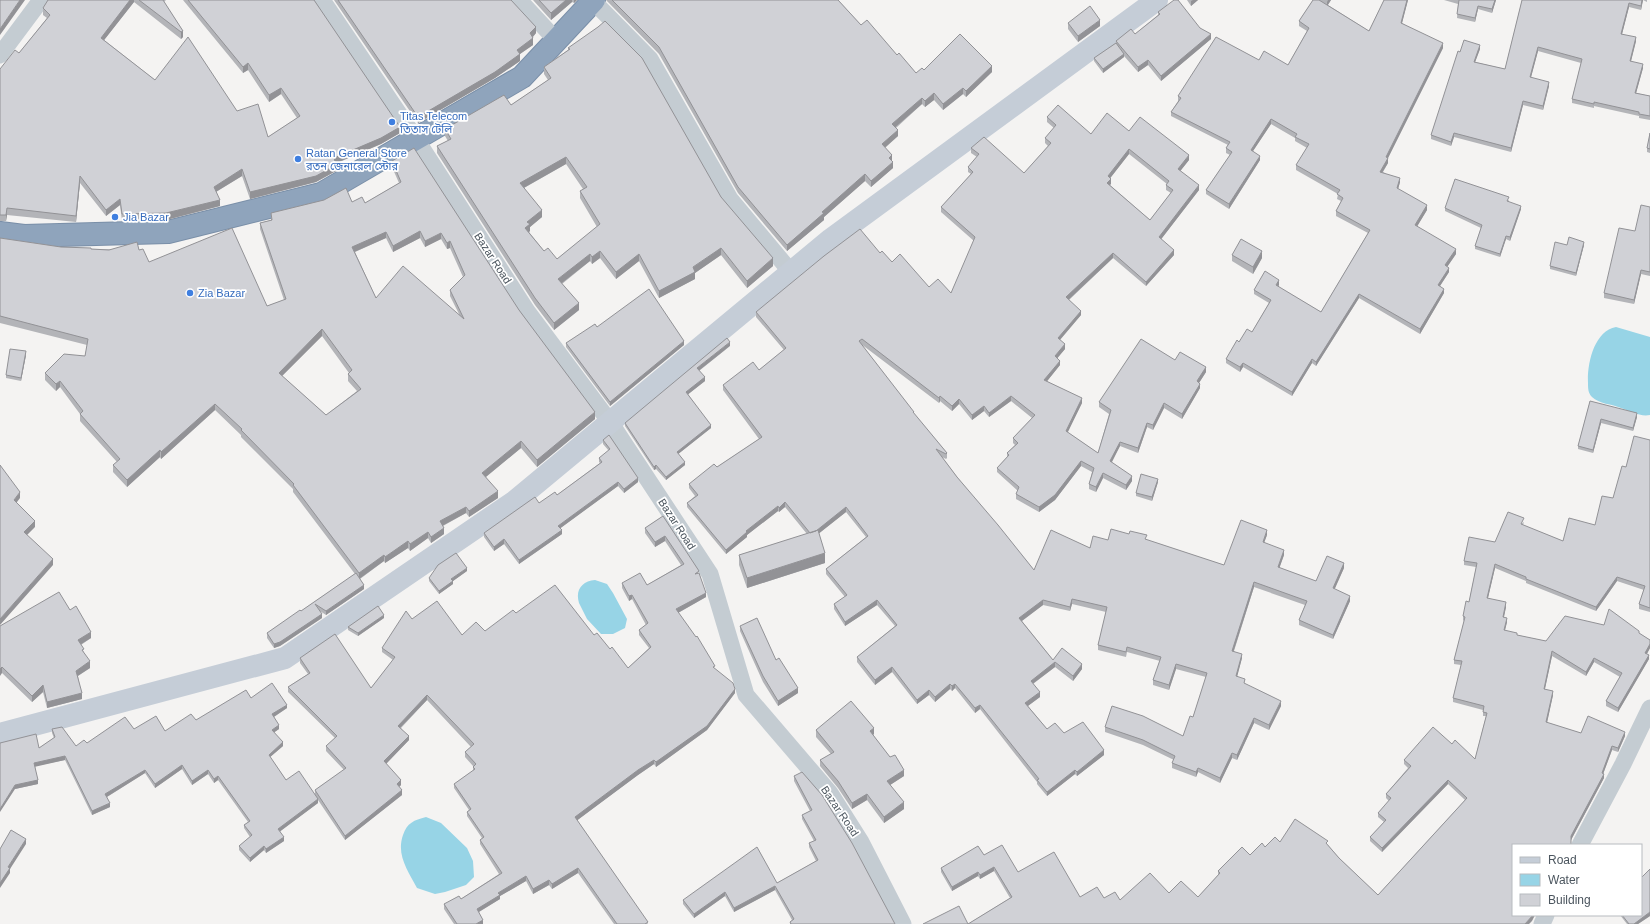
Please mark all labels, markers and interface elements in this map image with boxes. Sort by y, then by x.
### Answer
place label: Titas Telecom তিতাস টেলি [399,110,467,135]
marker: Titas Telecom তিতাস টেলি [387,117,397,127]
place label: Ratan General Store রতন জেনারেল স্টোর [305,147,407,172]
marker: Ratan General Store রতন জেনারেল স্টোর [293,154,303,164]
place label: Jia Bazar [123,211,169,223]
marker: Jia Bazar [110,212,120,222]
street label: Bazar Road [472,230,514,286]
place label: Zia Bazar [198,287,245,299]
marker: Zia Bazar [185,288,195,298]
street label: Bazar Road [656,496,698,552]
street label: Bazar Road [819,784,861,838]
legend [1512,844,1642,916]
text: Road [1548,853,1577,867]
text: Water [1548,873,1580,887]
text: Building [1548,893,1591,907]

